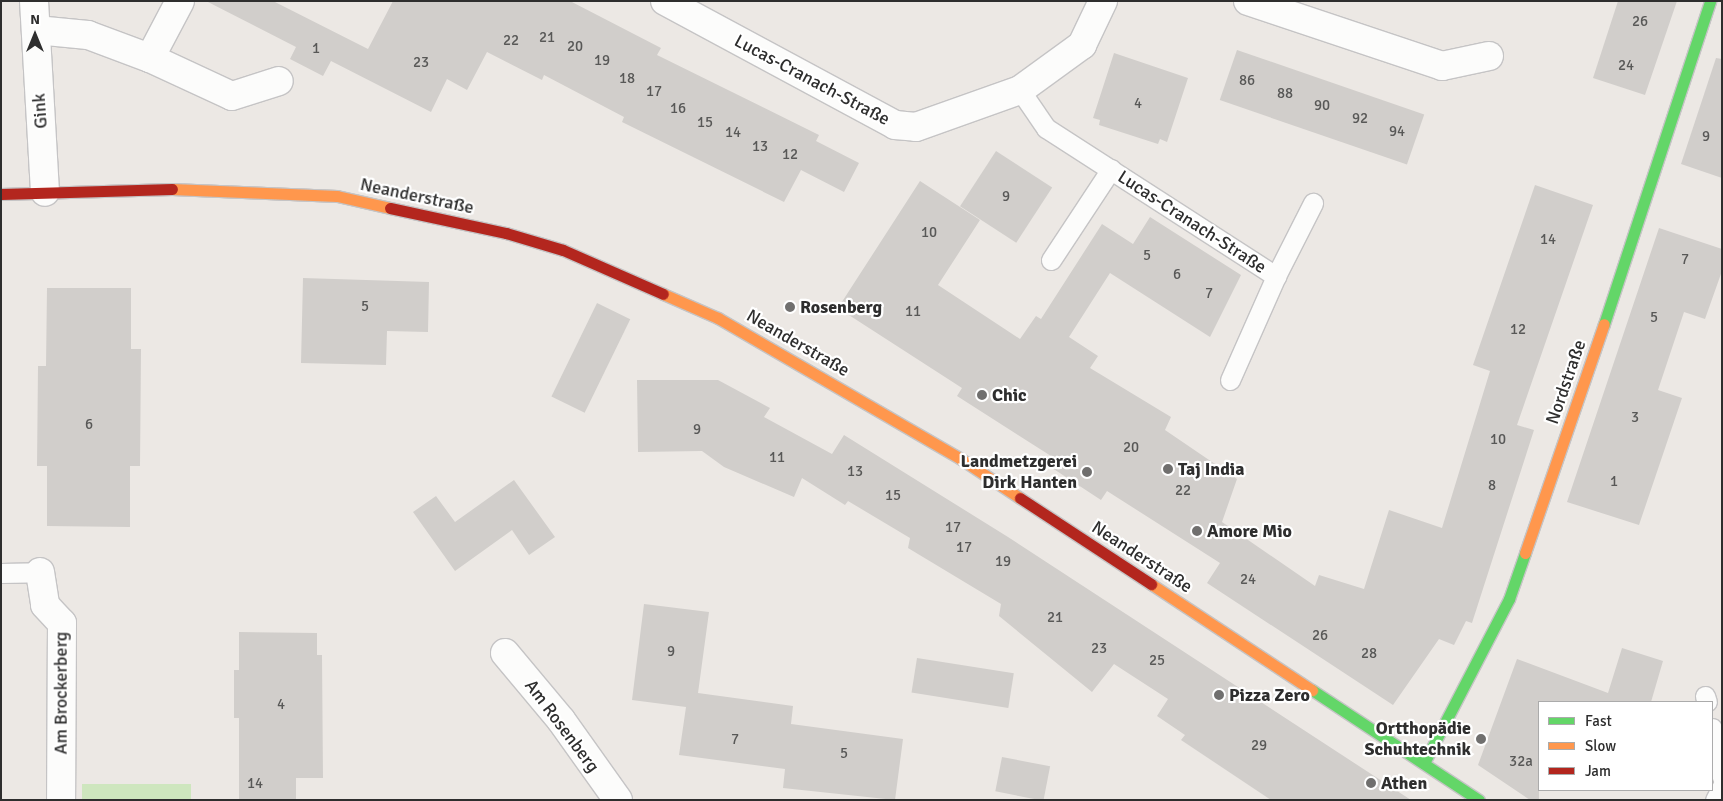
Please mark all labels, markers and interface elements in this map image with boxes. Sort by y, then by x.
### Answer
north arrow [10,10,60,60]
text: N [30,11,40,28]
house number: 26 [1632,13,1648,31]
house number: 21 [539,29,555,47]
street label: Lucas-Cranach-Straße [731,30,893,130]
house number: 22 [503,32,519,50]
house number: 20 [567,38,583,56]
house number: 1 [312,40,320,58]
house number: 19 [594,52,610,70]
house number: 23 [413,54,429,72]
house number: 24 [1618,57,1634,75]
house number: 18 [619,70,635,88]
house number: 86 [1239,72,1255,90]
house number: 17 [646,83,662,101]
house number: 88 [1277,85,1293,103]
street label: Gink [28,93,52,129]
house number: 4 [1134,95,1142,113]
house number: 90 [1314,97,1330,115]
house number: 16 [670,100,686,118]
house number: 92 [1352,110,1368,128]
house number: 15 [697,114,713,132]
house number: 94 [1389,123,1405,141]
house number: 14 [725,124,741,142]
house number: 9 [1702,128,1710,146]
house number: 13 [752,138,768,156]
house number: 12 [782,146,798,164]
street label: Lucas-Cranach-Straße [1114,166,1270,278]
street label: Neanderstraße [358,173,476,219]
house number: 9 [1002,188,1010,206]
house number: 10 [921,224,937,242]
house number: 14 [1540,231,1556,249]
house number: 5 [1143,247,1151,265]
house number: 7 [1681,251,1689,269]
house number: 6 [1173,266,1181,284]
house number: 7 [1205,285,1213,303]
place label: Rosenberg [800,296,882,318]
house number: 5 [361,298,369,316]
marker: Rosenberg [784,301,796,313]
house number: 11 [905,303,921,321]
street label: Neanderstraße [743,305,853,381]
house number: 5 [1650,309,1658,327]
house number: 12 [1510,321,1526,339]
street label: Nordstraße [1542,337,1590,427]
place label: Chic [992,384,1027,406]
marker: Chic [976,389,988,401]
house number: 3 [1631,409,1639,427]
house number: 6 [85,416,93,434]
house number: 9 [693,421,701,439]
house number: 10 [1490,431,1506,449]
house number: 20 [1123,439,1139,457]
house number: 11 [769,449,785,467]
place label: Landmetzgerei Dirk Hanten [961,451,1077,494]
place label: Taj India [1178,458,1244,480]
house number: 13 [847,463,863,481]
marker: Taj India [1162,463,1174,475]
marker: Landmetzgerei Dirk Hanten [1081,466,1093,478]
house number: 1 [1610,473,1618,491]
house number: 8 [1488,477,1496,495]
house number: 22 [1175,482,1191,500]
house number: 15 [885,487,901,505]
street label: Neanderstraße [1088,517,1196,597]
house number: 17 [945,519,961,537]
place label: Amore Mio [1207,520,1292,542]
marker: Amore Mio [1191,525,1203,537]
house number: 17 [956,539,972,557]
house number: 19 [995,553,1011,571]
house number: 24 [1240,571,1256,589]
house number: 21 [1047,609,1063,627]
house number: 26 [1312,627,1328,645]
street label: Am Brockerberg [50,632,72,754]
house number: 23 [1091,640,1107,658]
house number: 9 [667,643,675,661]
house number: 28 [1361,645,1377,663]
house number: 25 [1149,652,1165,670]
street label: Am Rosenberg [520,675,604,777]
place label: Pizza Zero [1229,684,1310,706]
marker: Pizza Zero [1213,689,1225,701]
house number: 4 [277,696,285,714]
legend [1538,701,1713,791]
text: Fast [1585,712,1612,730]
place label: Ortthopädie Schuhtechnik [1365,718,1471,761]
house number: 7 [731,731,739,749]
marker: Ortthopädie Schuhtechnik [1475,733,1487,745]
house number: 29 [1251,737,1267,755]
text: Slow [1585,737,1616,755]
house number: 5 [840,745,848,763]
house number: 32a [1509,753,1533,771]
text: Jam [1585,762,1611,780]
place label: Athen [1381,772,1427,794]
house number: 14 [247,775,263,793]
marker: Athen [1365,777,1377,789]

